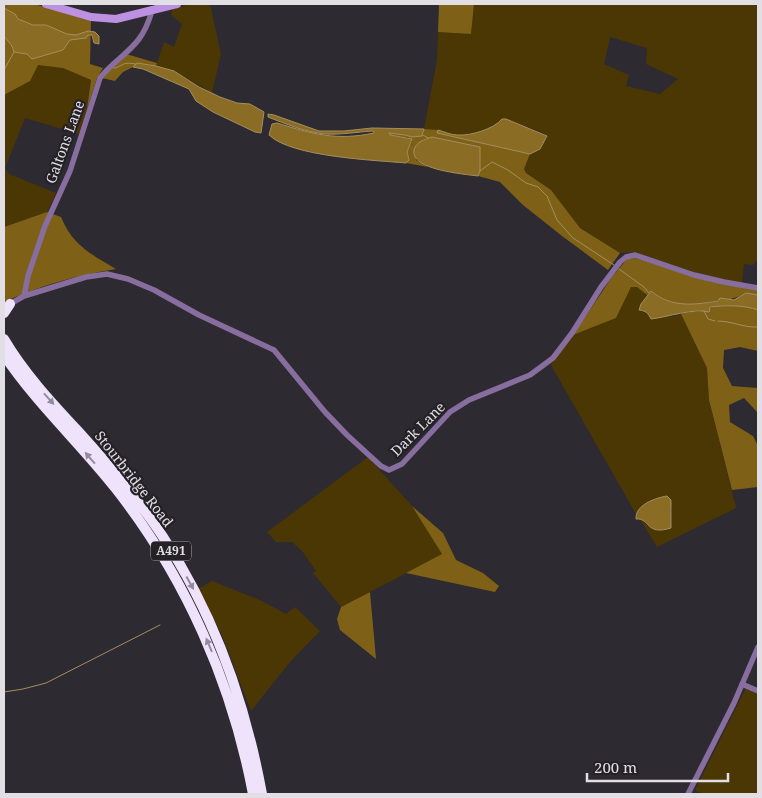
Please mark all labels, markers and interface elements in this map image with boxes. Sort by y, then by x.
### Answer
street label: Galtons Lane [41,98,88,186]
one-way arrow [43,392,55,404]
street label: Dark Lane [386,397,449,460]
street label: Stourbridge Road [91,427,178,531]
one-way arrow [84,452,95,465]
road number: A491 [151,542,191,560]
one-way arrow [185,576,194,590]
one-way arrow [204,638,212,653]
scale bar [587,750,728,782]
text: 200 m [594,757,637,777]

